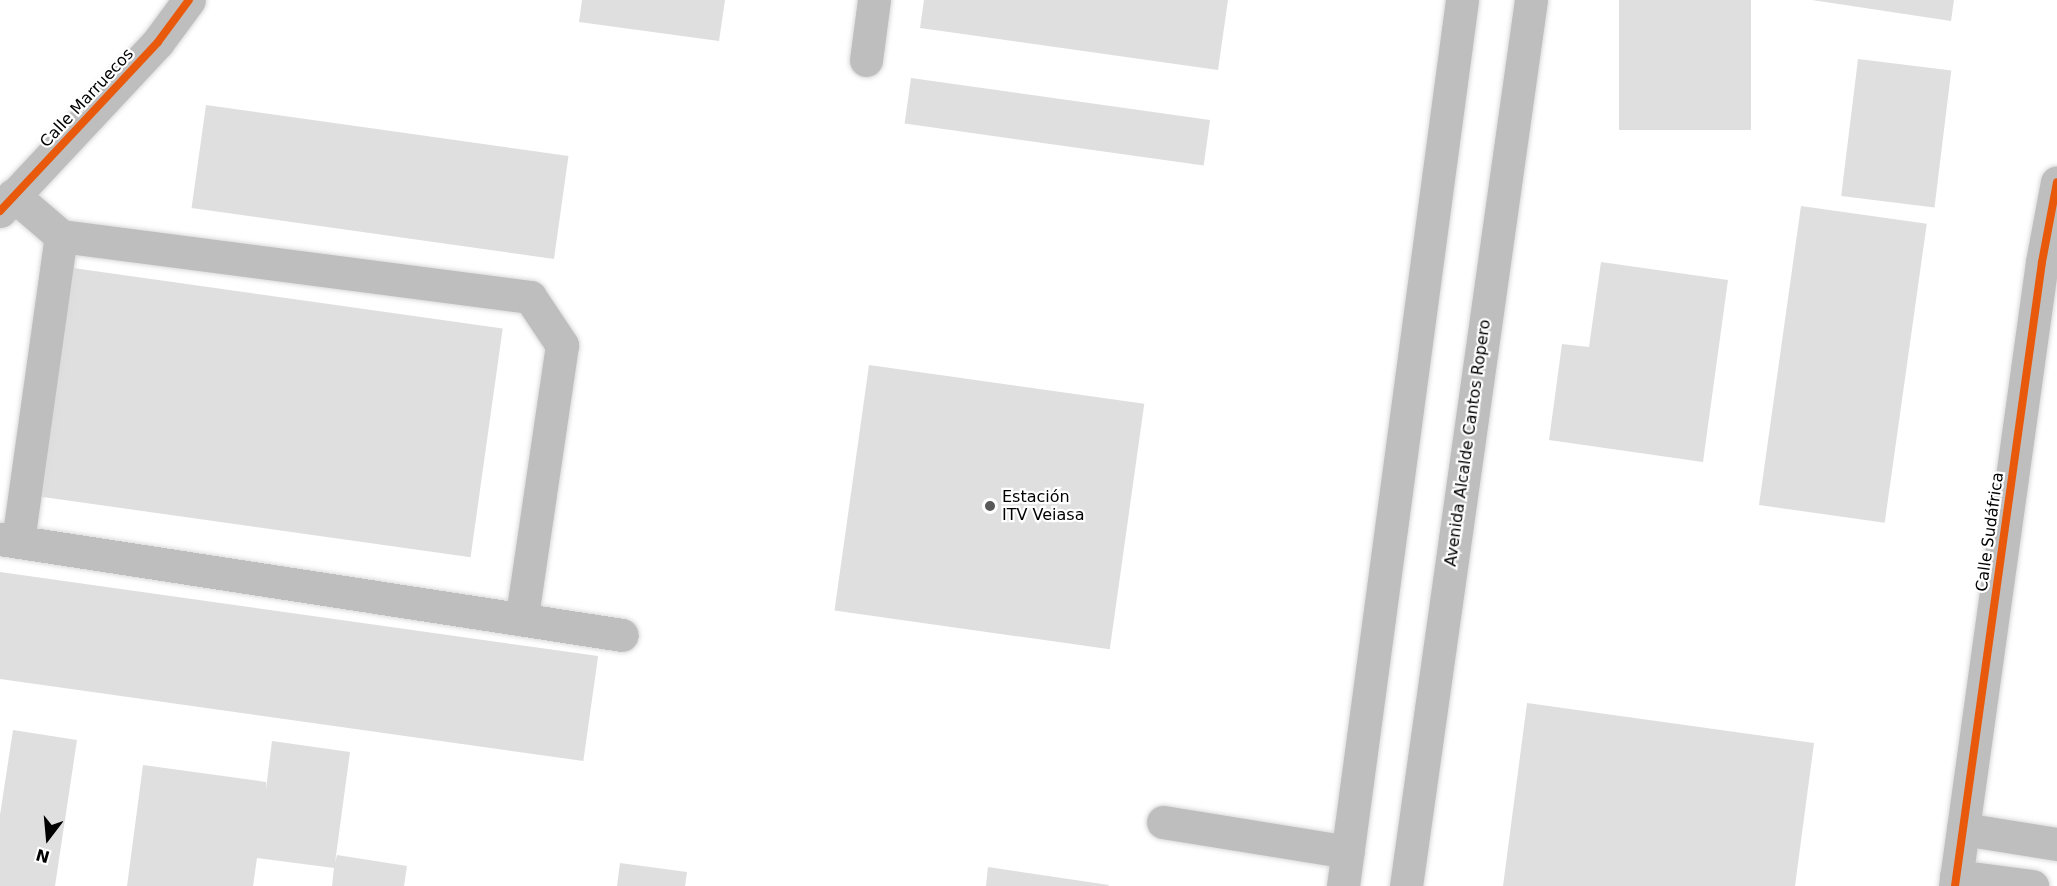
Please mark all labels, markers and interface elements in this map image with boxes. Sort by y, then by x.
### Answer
street label: Calle Marruecos [36,45,138,151]
street label: Avenida Alcalde Cantos Ropero [1441,318,1495,568]
street label: Calle Sudáfrica [1972,471,2008,593]
place label: Estación ITV Veiasa [1002,487,1084,525]
marker: Estación ITV Veiasa [983,499,997,513]
north arrow [18,808,78,868]
text: N [34,845,52,867]

